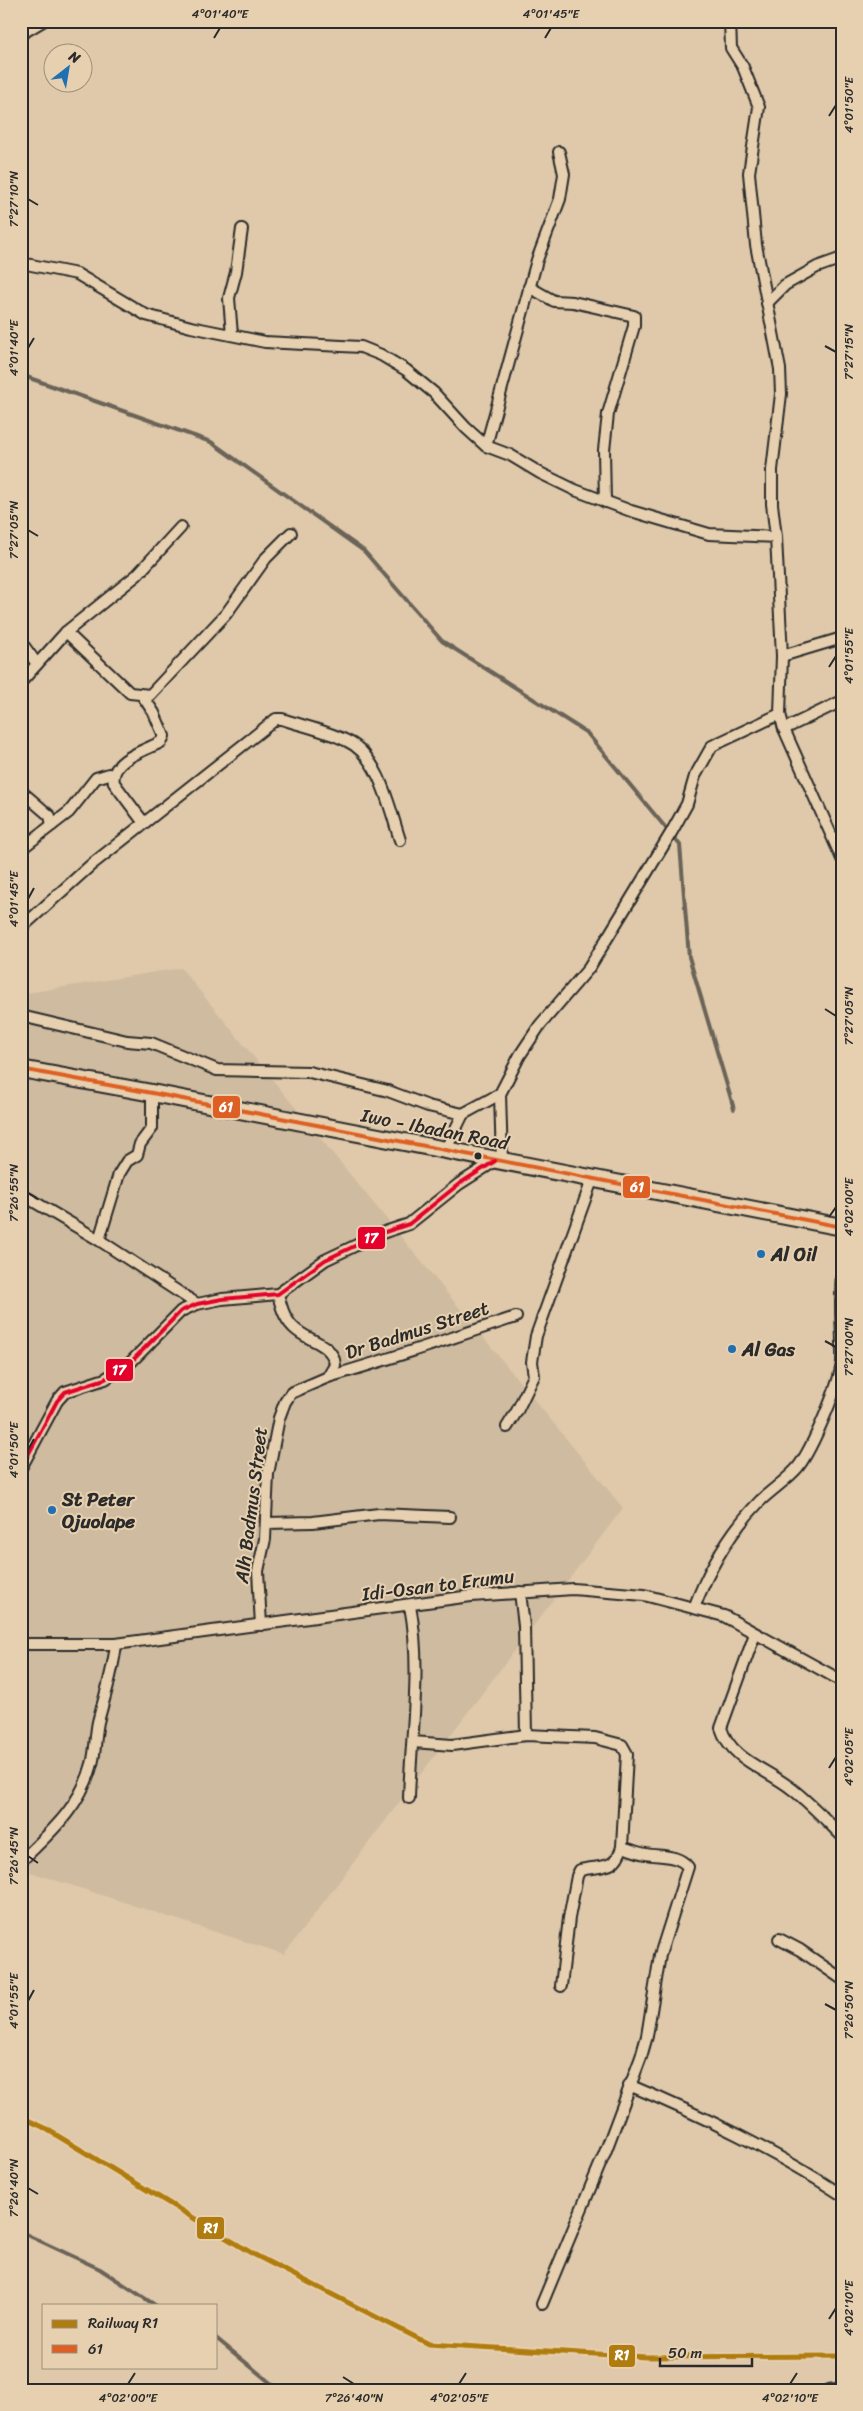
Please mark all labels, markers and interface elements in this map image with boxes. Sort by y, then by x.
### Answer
text: 4°01'40"E [192,3,250,25]
text: 4°01'45"E [523,3,580,25]
north arrow [42,42,92,92]
text: N [63,44,85,71]
text: 4°01'50"E [838,75,860,133]
text: 7°27'10"N [3,170,25,227]
text: 4°01'40"E [3,318,25,376]
text: 7°27'15"N [838,323,860,380]
text: 7°27'05"N [3,500,25,559]
text: 4°01'55"E [838,627,860,684]
text: 4°01'45"E [3,870,25,927]
text: 7°27'05"N [838,986,860,1045]
line badge: 61 [212,1095,241,1119]
text: 61 [218,1095,233,1120]
street label: Iwo - Ibadan Road [357,1098,513,1160]
unlabelled marker [473,1151,483,1161]
text: 7°26'55"N [3,1163,25,1222]
line badge: 61 [622,1175,651,1199]
text: 61 [629,1175,644,1200]
text: 4°02'00"E [838,1176,860,1236]
line badge: 17 [357,1226,386,1250]
text: 17 [364,1226,379,1251]
place label: Al Oil [770,1238,818,1271]
marker: Al Oil [755,1248,767,1260]
street label: Dr Badmus Street [341,1291,493,1369]
text: 7°27'00"N [838,1317,860,1376]
place label: Al Gas [741,1333,796,1366]
marker: Al Gas [726,1343,738,1355]
line badge: 17 [105,1358,134,1382]
text: 17 [112,1358,127,1383]
text: 4°01'50"E [3,1420,25,1478]
street label: Alh Badmus Street [225,1425,277,1586]
place label: St Peter Ojuolape [61,1483,135,1538]
marker: St Peter Ojuolape [46,1504,58,1516]
street label: Idi-Osan to Erumu [359,1559,516,1611]
text: 4°02'05"E [838,1727,860,1786]
text: 7°26'45"N [3,1826,25,1885]
text: 4°01'55"E [3,1972,25,2029]
text: 7°26'50"N [838,1980,860,2039]
text: 7°26'40"N [3,2158,25,2217]
line badge: R1 [196,2216,225,2240]
text: R1 [203,2216,218,2241]
text: 4°02'10"E [838,2279,860,2336]
legend [42,2304,218,2368]
text: Railway R1 [88,2310,158,2336]
text: 61 [88,2336,103,2362]
scale bar [660,2336,753,2368]
text: 50 m [668,2340,703,2366]
text: R1 [614,2343,629,2368]
line badge: R1 [608,2344,636,2368]
text: 4°02'00"E [99,2387,159,2409]
text: 7°26'40"N [325,2387,384,2409]
text: 4°02'05"E [430,2387,489,2409]
text: 4°02'10"E [762,2387,819,2409]

